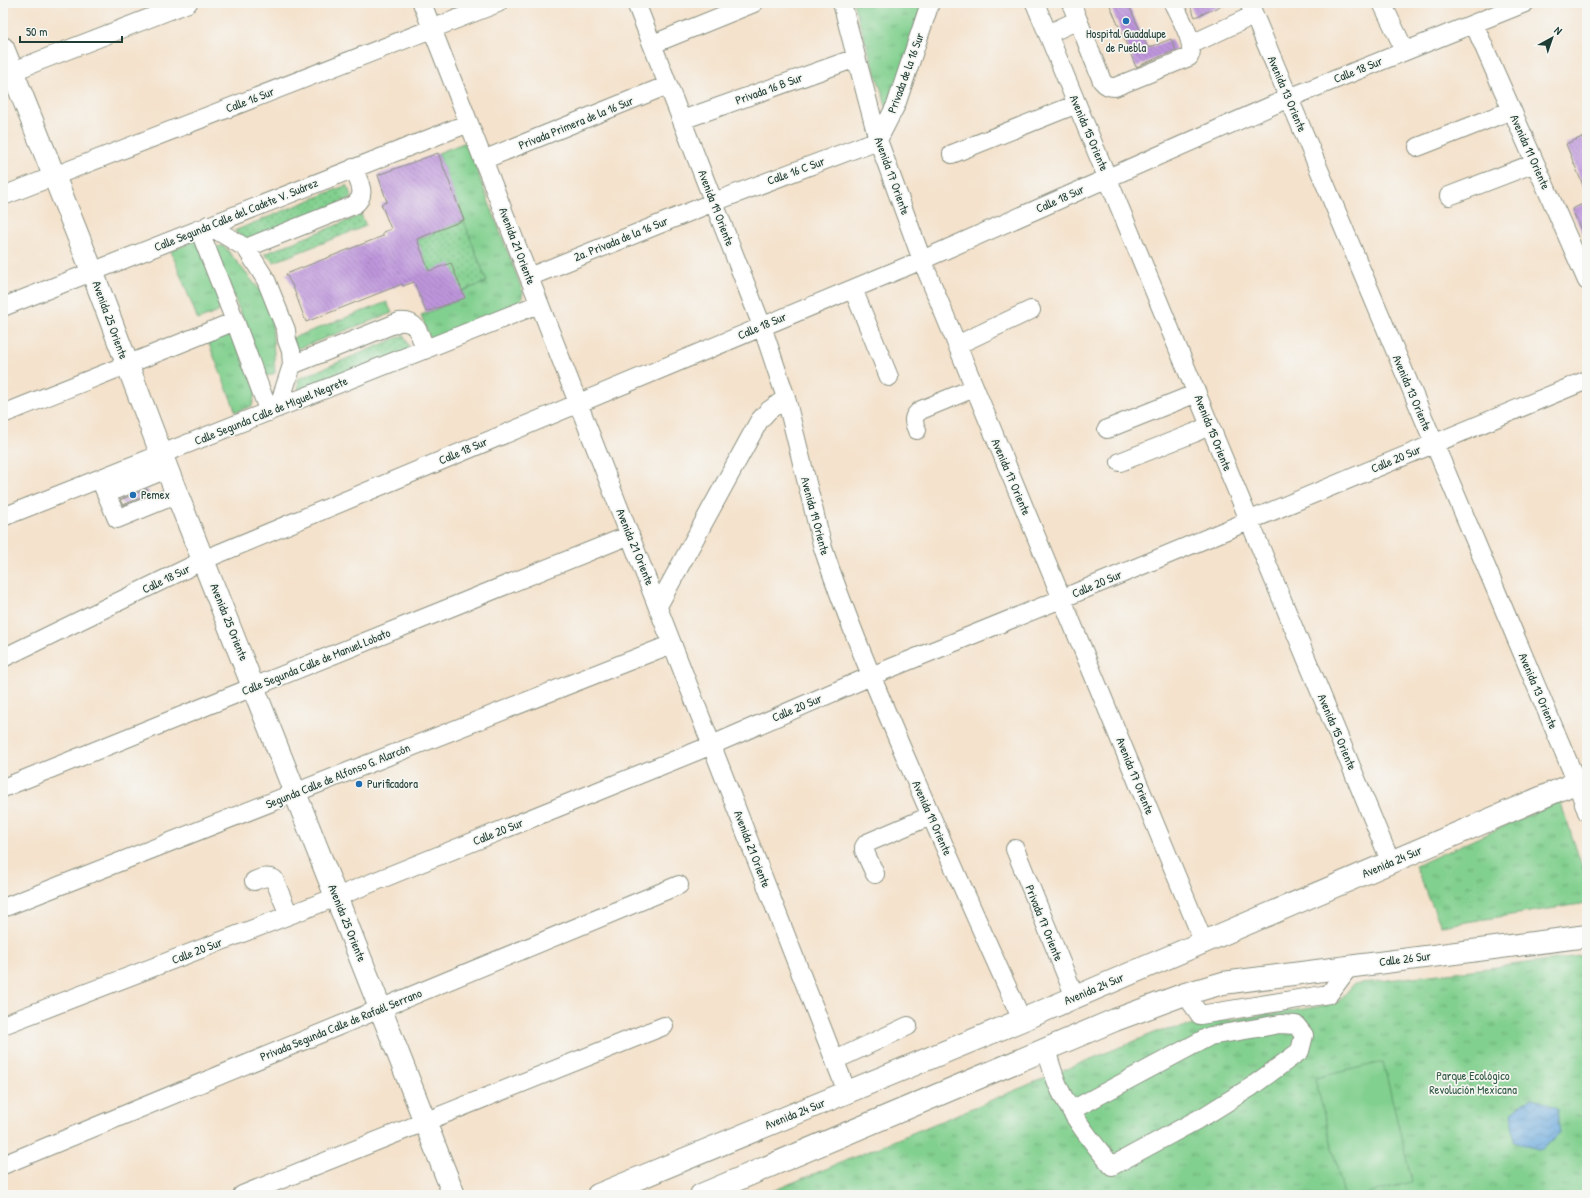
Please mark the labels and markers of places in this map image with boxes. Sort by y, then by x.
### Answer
marker: Hospital Guadalupe de Puebla [1121,16,1131,26]
place label: Hospital Guadalupe de Puebla [1086,25,1166,56]
place label: Pemex [141,486,170,503]
marker: Pemex [128,490,138,500]
place label: Purificadora [367,775,418,792]
marker: Purificadora [354,779,364,789]

